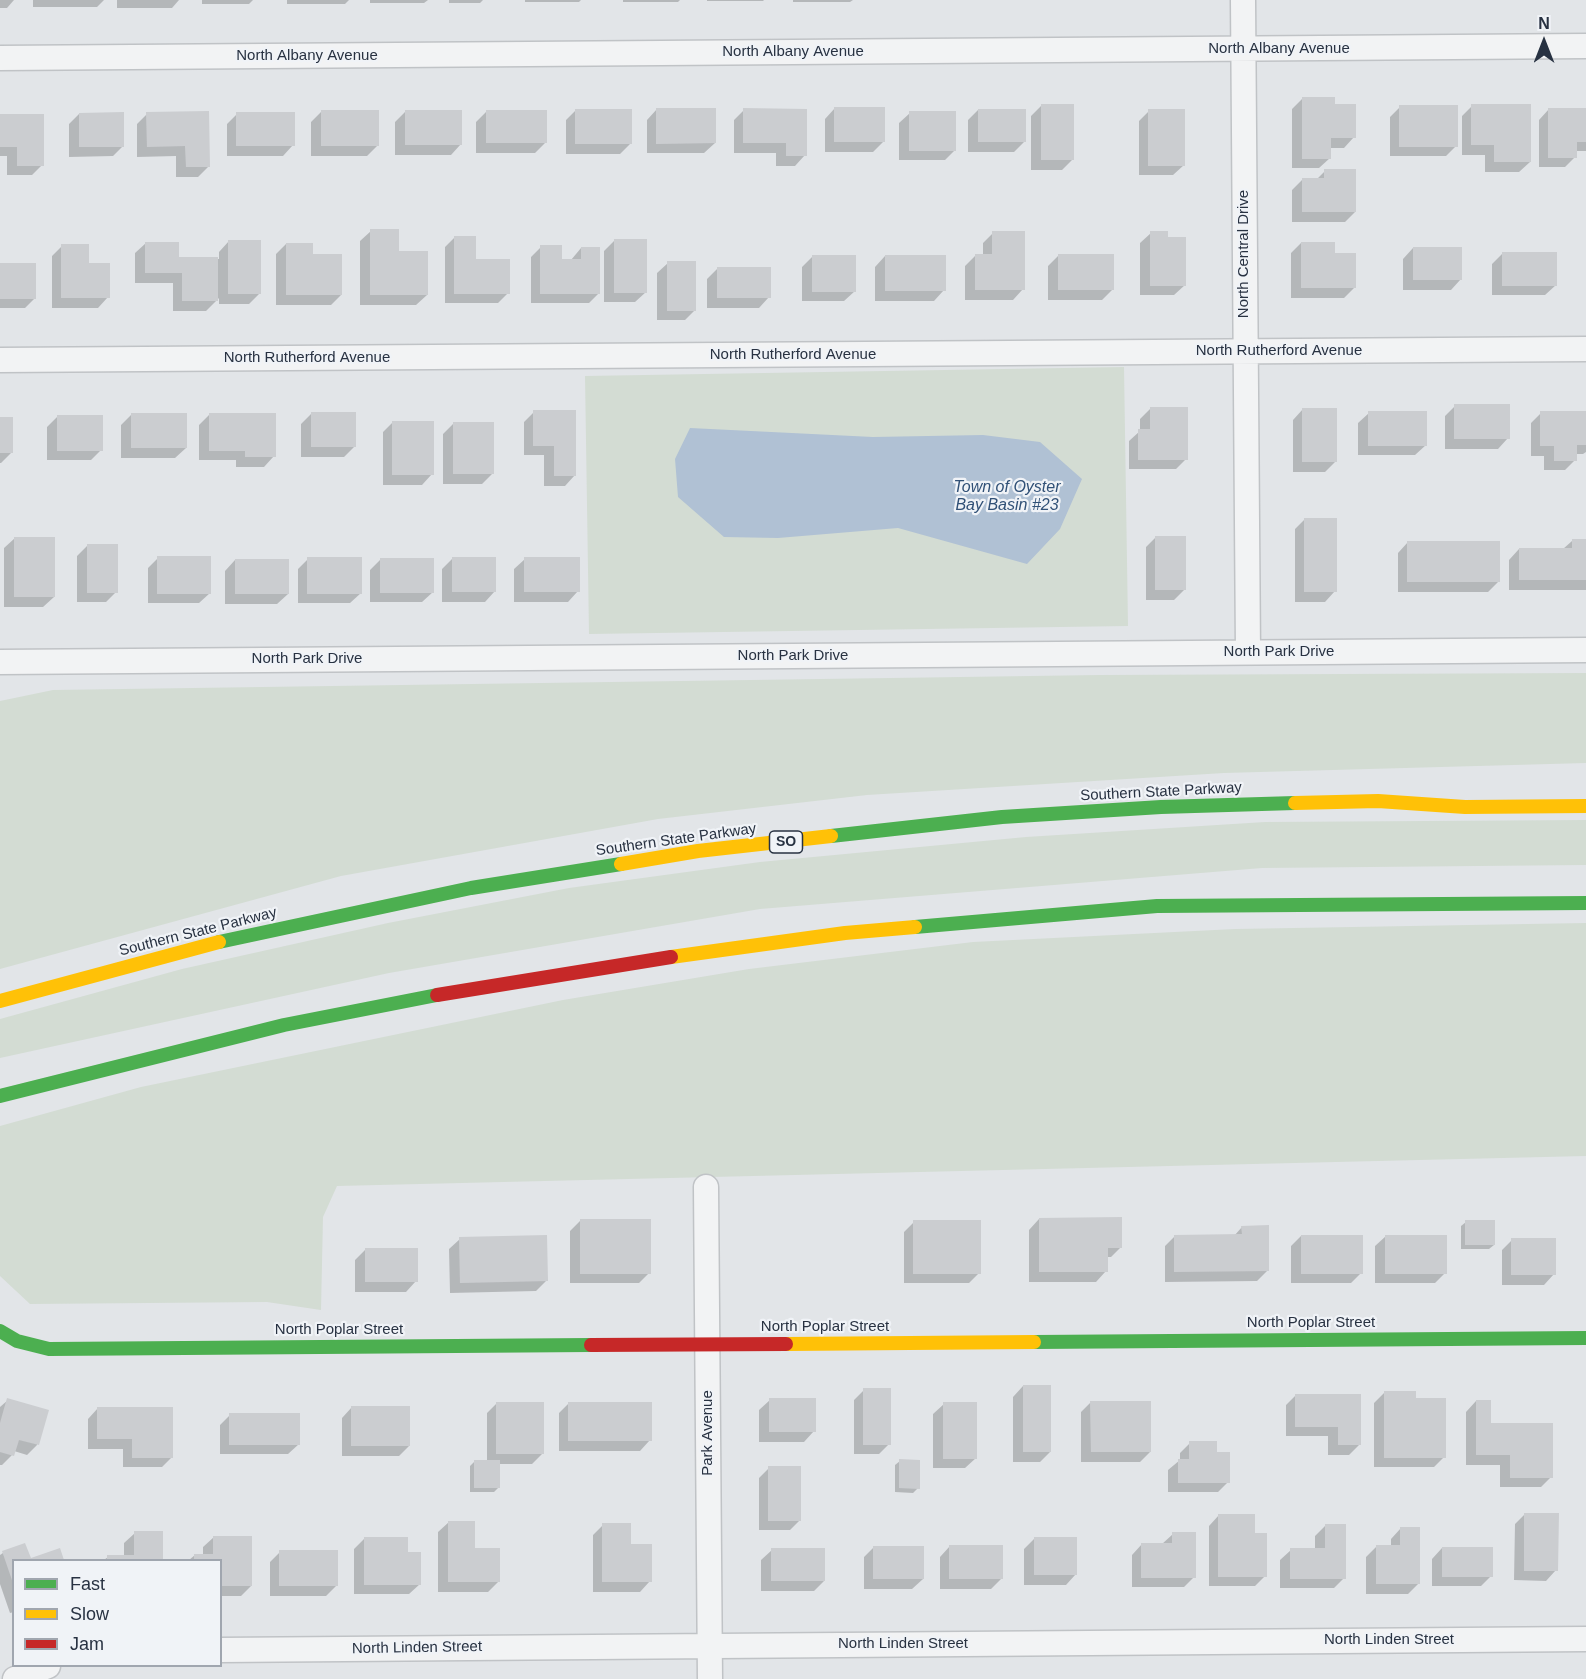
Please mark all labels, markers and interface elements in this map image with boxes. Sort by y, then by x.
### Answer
north arrow [1514,12,1574,72]
text: N [1538,15,1550,32]
street label: North Albany Avenue [1208,40,1350,58]
street label: North Albany Avenue [722,43,864,61]
street label: North Albany Avenue [236,47,378,65]
street label: North Central Drive [1235,190,1253,318]
street label: North Rutherford Avenue [1196,342,1362,360]
street label: North Rutherford Avenue [710,346,876,364]
street label: North Rutherford Avenue [224,349,390,367]
water label: Town of Oyster Bay Basin #23 [953,478,1061,516]
street label: North Park Drive [1224,643,1334,661]
street label: North Park Drive [738,647,848,665]
street label: North Park Drive [252,650,362,668]
street label: Southern State Parkway [1080,779,1242,805]
street label: Southern State Parkway [595,820,757,860]
road number: SO [770,831,802,853]
street label: Southern State Parkway [117,904,279,960]
street label: North Poplar Street [1247,1314,1375,1332]
street label: North Poplar Street [761,1318,889,1336]
street label: North Poplar Street [275,1321,403,1339]
street label: Park Avenue [699,1390,717,1476]
legend [12,1559,222,1667]
text: Fast [70,1574,105,1594]
text: Slow [70,1604,109,1624]
street label: North Linden Street [1324,1631,1454,1649]
text: Jam [70,1634,104,1654]
street label: North Linden Street [838,1635,968,1653]
street label: North Linden Street [352,1638,482,1658]

